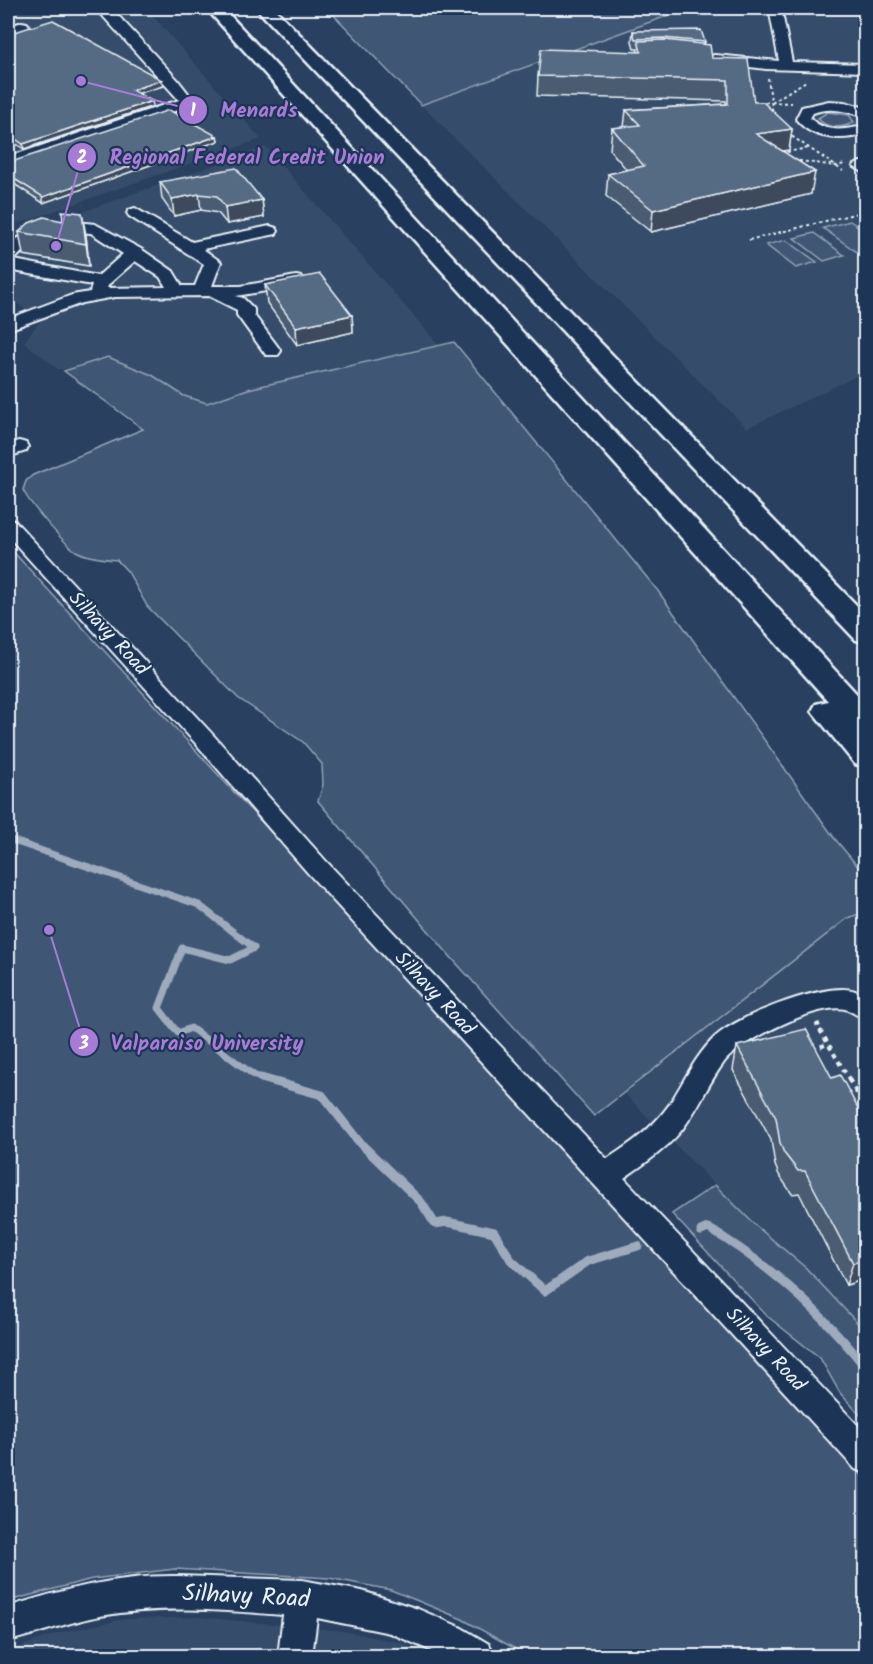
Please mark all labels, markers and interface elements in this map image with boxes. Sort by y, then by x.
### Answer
callout: Menards [178,90,309,129]
text: Menards [220,95,298,128]
text: 1 [190,97,196,126]
callout: Regional Federal Credit Union [67,137,396,176]
text: Regional Federal Credit Union [109,142,385,175]
text: 2 [77,144,87,173]
street label: Silhavy Road [60,584,157,685]
street label: Silhavy Road [386,944,483,1045]
callout: Valparaiso University [69,1023,316,1062]
text: Valparaiso University [111,1028,303,1061]
text: 3 [78,1030,89,1059]
street label: Silhavy Road [717,1300,814,1401]
street label: Silhavy Road [181,1574,312,1620]

